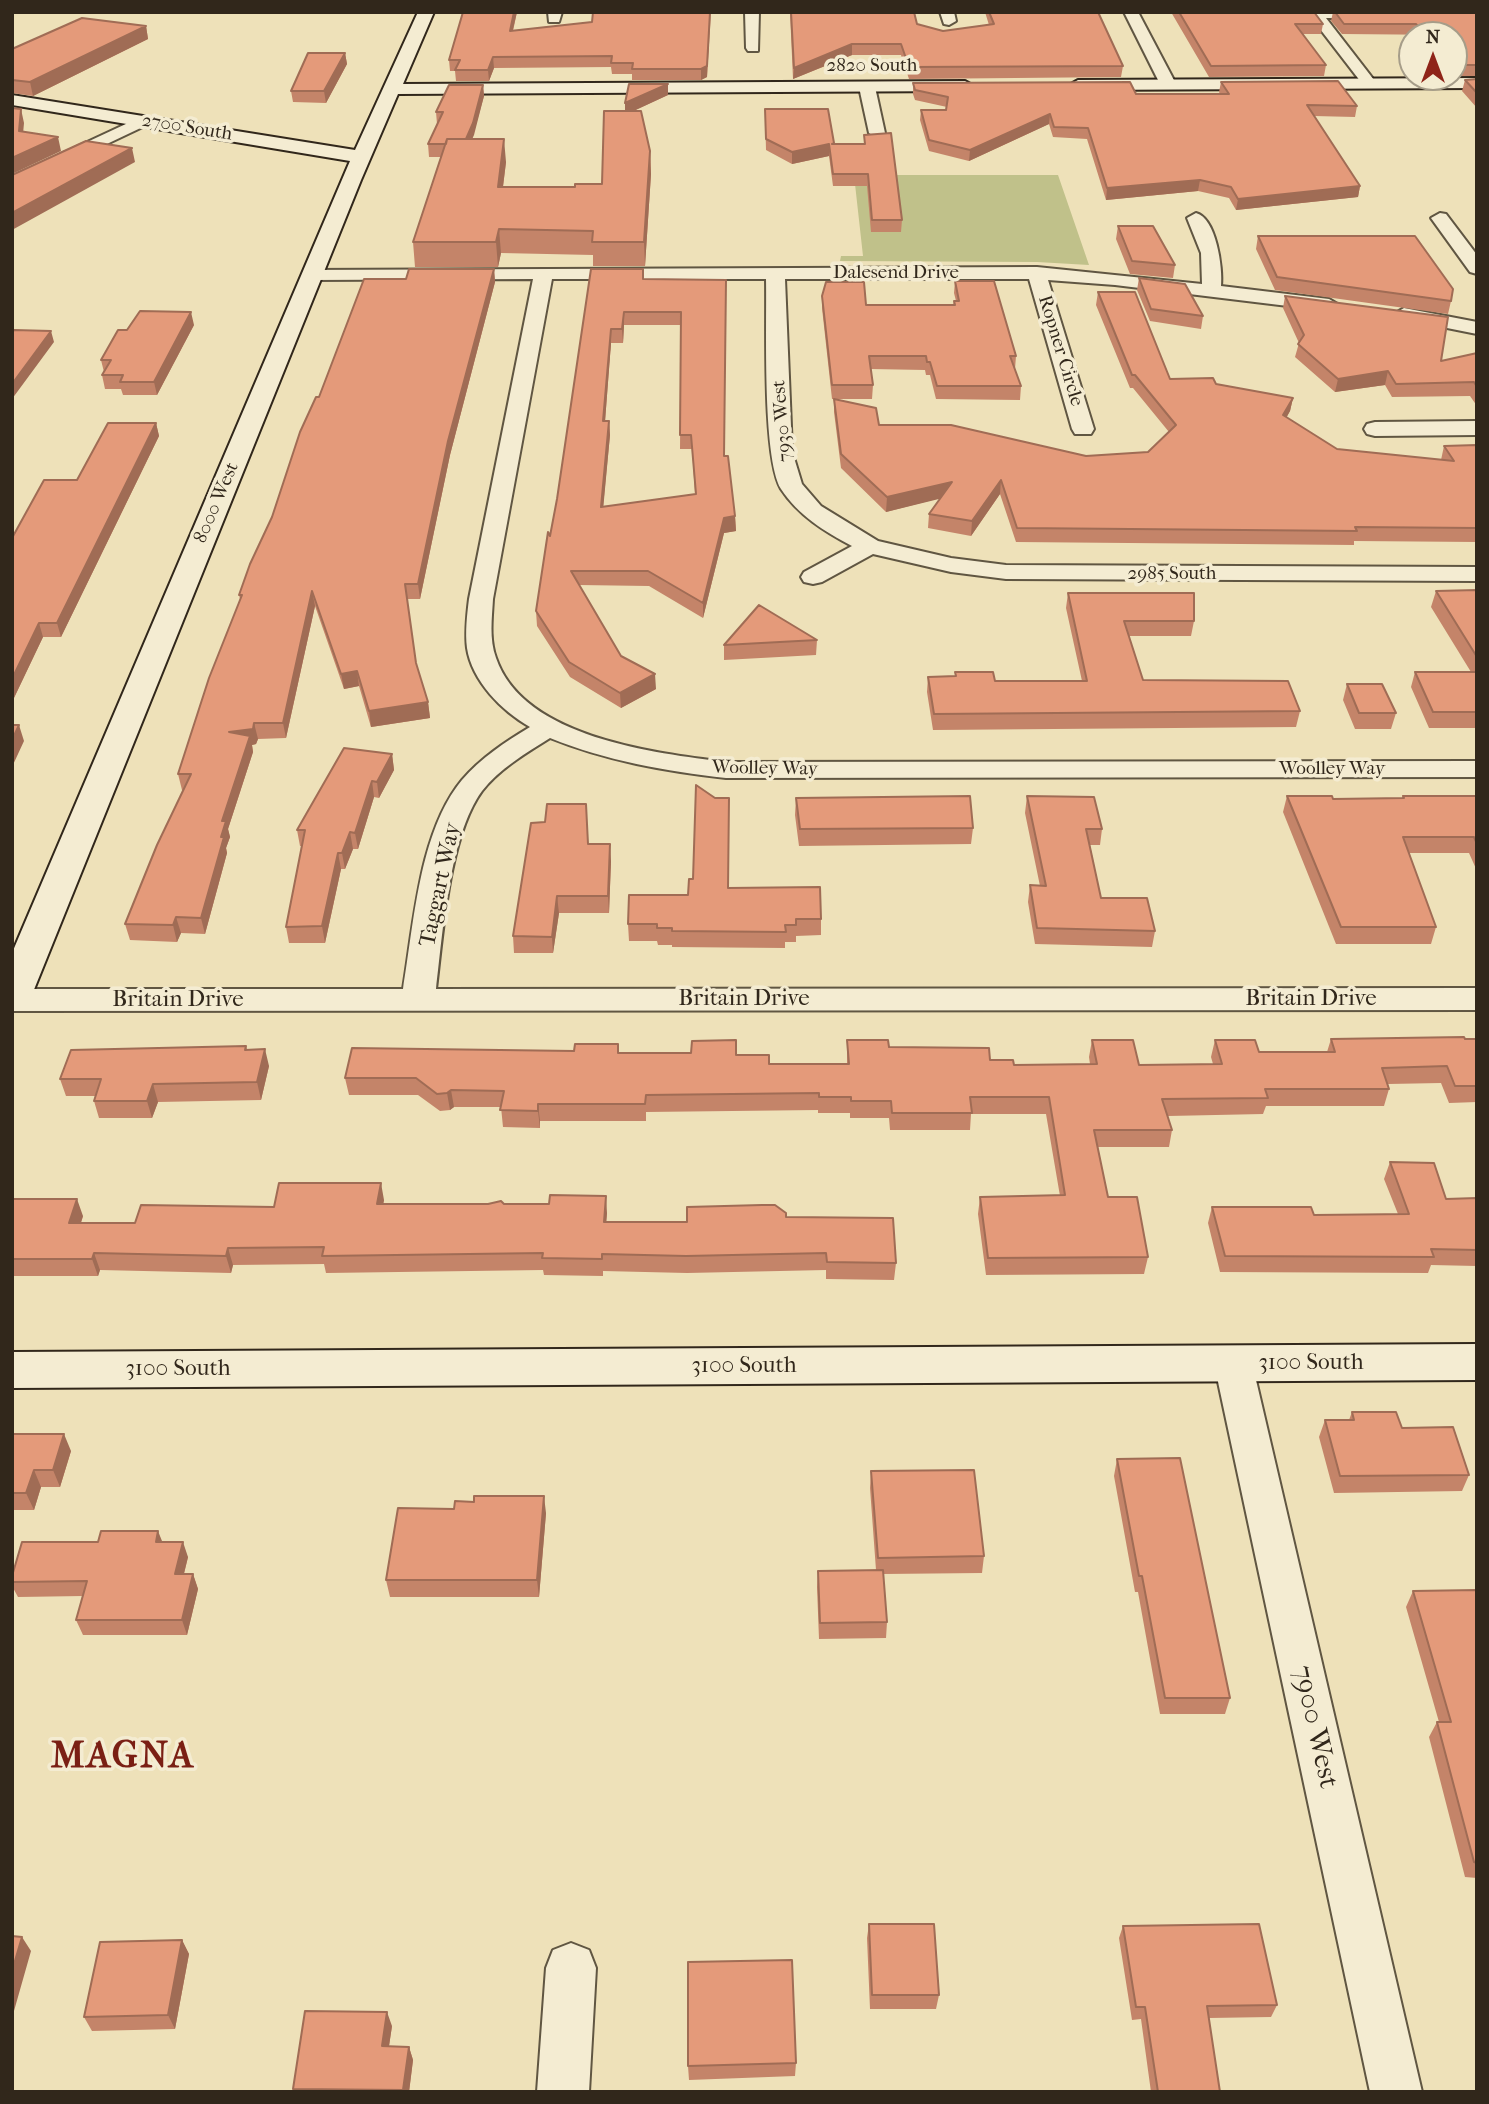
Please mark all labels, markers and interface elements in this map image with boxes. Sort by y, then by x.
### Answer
north arrow [1398,21,1468,91]
text: N [1426,26,1440,48]
street label: 2820 South [826,55,918,77]
street label: 2700 South [140,110,234,146]
street label: Dalesend Drive [833,262,959,284]
street label: Ropner Circle [1032,293,1088,409]
street label: 7930 West [768,379,798,463]
street label: 8000 West [190,459,244,547]
street label: 2985 South [1128,563,1216,585]
street label: Woolley Way [712,757,818,781]
street label: Woolley Way [1279,758,1385,780]
street label: Taggart Way [414,821,468,949]
street label: Britain Drive [678,985,810,1013]
street label: Britain Drive [1245,985,1377,1013]
street label: Britain Drive [112,986,244,1014]
street label: 3100 South [1258,1349,1364,1377]
street label: 3100 South [691,1352,797,1380]
street label: 3100 South [125,1355,231,1383]
street label: 7900 West [1284,1662,1344,1792]
district label: MAGNA [51,1736,195,1780]

